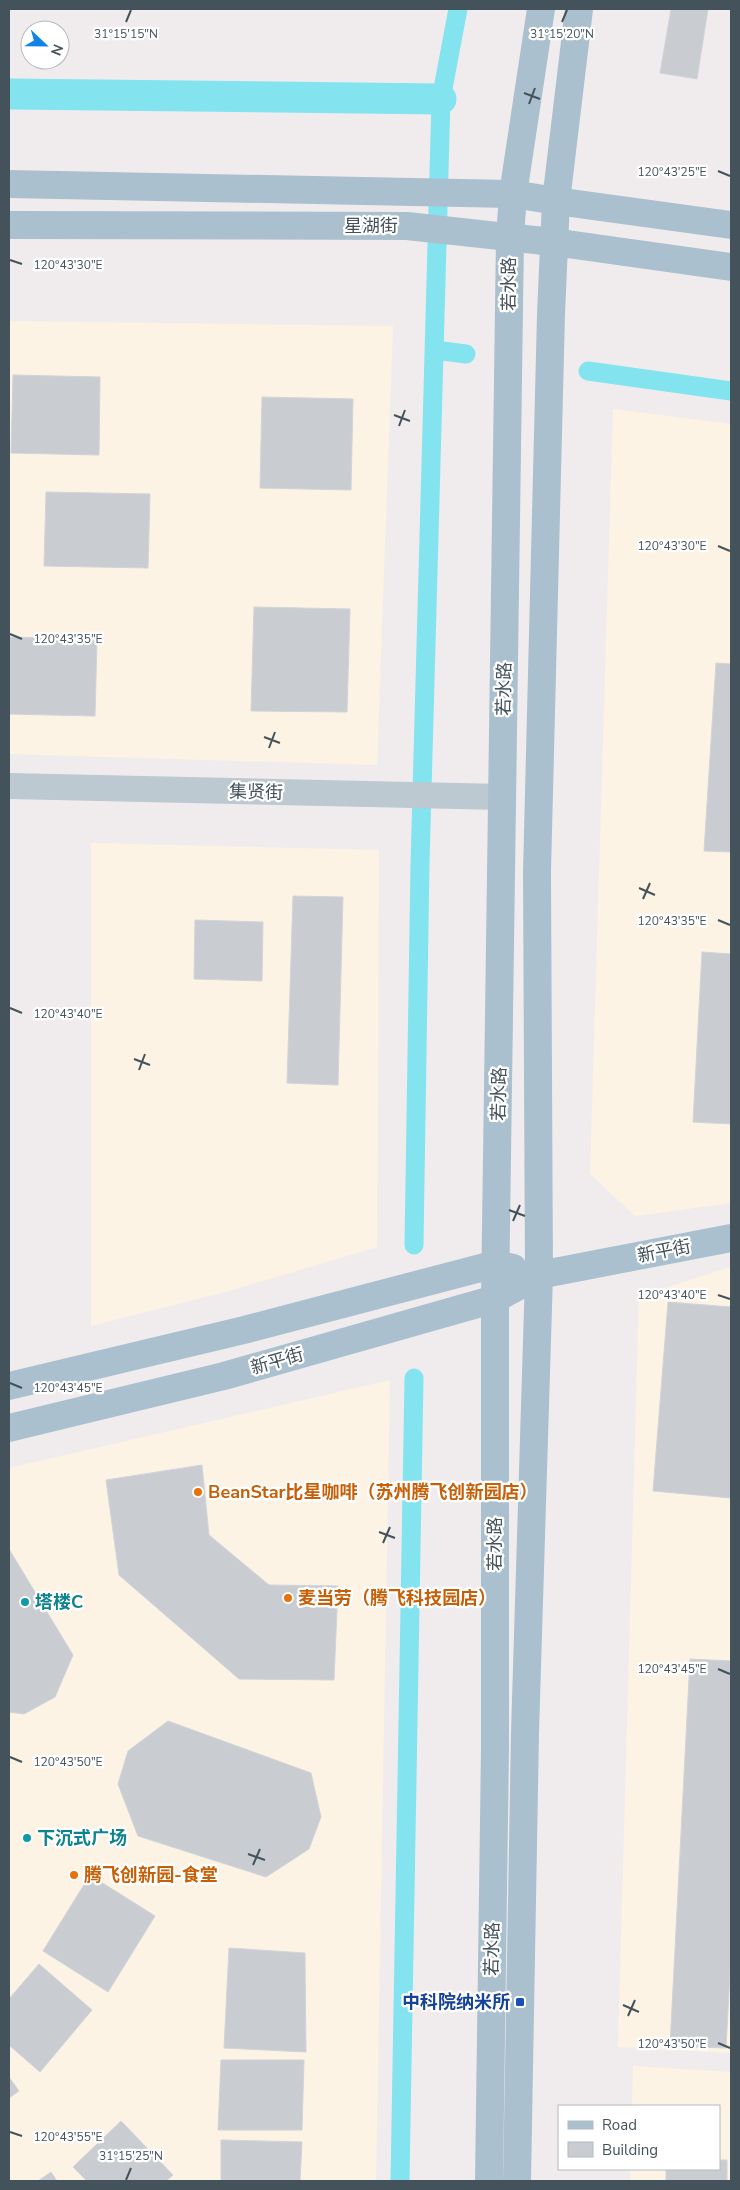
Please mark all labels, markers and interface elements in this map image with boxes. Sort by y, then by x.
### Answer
north arrow [20,20,70,70]
text: 31°15'15"N [94,26,158,42]
text: 31°15'20"N [530,26,594,42]
text: N [46,41,67,58]
text: 120°43'25"E [637,164,707,180]
street label: 星湖街 [344,214,398,238]
text: 120°43'30"E [33,257,103,273]
street label: 若水路 [497,257,521,311]
text: 120°43'30"E [637,538,707,554]
text: 120°43'35"E [33,631,103,647]
street label: 若水路 [492,662,516,716]
street label: 集贤街 [229,780,283,804]
text: 120°43'35"E [637,913,707,929]
text: 120°43'40"E [33,1006,103,1022]
street label: 若水路 [487,1067,511,1121]
street label: 新平街 [635,1234,693,1268]
text: 120°43'40"E [637,1287,707,1303]
street label: 新平街 [248,1342,306,1380]
text: 120°43'45"E [33,1380,103,1396]
place label: BeanStar比星咖啡（苏州腾飞创新园店） [208,1480,538,1504]
marker: BeanStar比星咖啡（苏州腾飞创新园店） [192,1486,204,1498]
street label: 若水路 [483,1517,507,1571]
place label: 麦当劳（腾飞科技园店） [298,1586,496,1610]
place label: 塔楼C [35,1590,83,1614]
marker: 麦当劳（腾飞科技园店） [282,1592,294,1604]
marker: 塔楼C [19,1596,31,1608]
text: 120°43'45"E [637,1661,707,1677]
text: 120°43'50"E [33,1754,103,1770]
place label: 下沉式广场 [37,1826,127,1850]
marker: 下沉式广场 [21,1832,33,1844]
place label: 腾飞创新园-食堂 [84,1863,218,1887]
marker: 腾飞创新园-食堂 [68,1869,80,1881]
street label: 若水路 [480,1922,504,1976]
place label: 中科院纳米所 [402,1990,510,2014]
marker: 中科院纳米所 [514,1996,526,2008]
text: 120°43'50"E [637,2036,707,2052]
legend [558,2105,720,2170]
text: Road [602,2115,637,2135]
text: 120°43'55"E [33,2129,103,2145]
text: Building [602,2140,658,2160]
text: 31°15'25"N [99,2148,163,2164]

